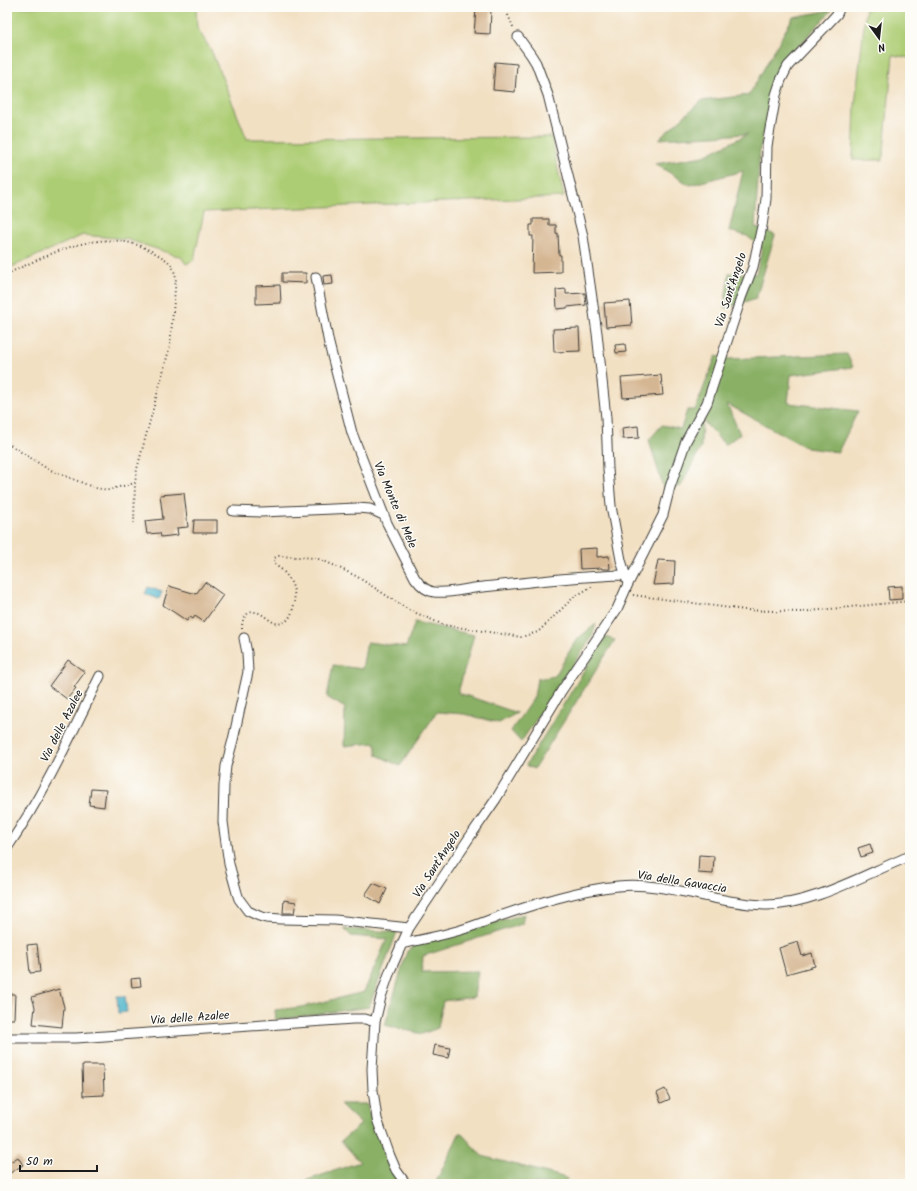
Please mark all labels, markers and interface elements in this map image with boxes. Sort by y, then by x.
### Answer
north arrow [859,18,899,58]
text: N [876,37,887,56]
street label: Via Sant'Angelo [710,250,752,330]
street label: Via Monte di Mele [368,459,422,552]
street label: Via delle Azalee [36,686,89,766]
street label: Via Sant'Angelo [408,826,466,902]
street label: Via della Gavaccia [636,866,728,898]
street label: Via delle Azalee [150,1006,231,1030]
scale bar [20,1147,97,1173]
text: 50 m [26,1152,53,1171]

